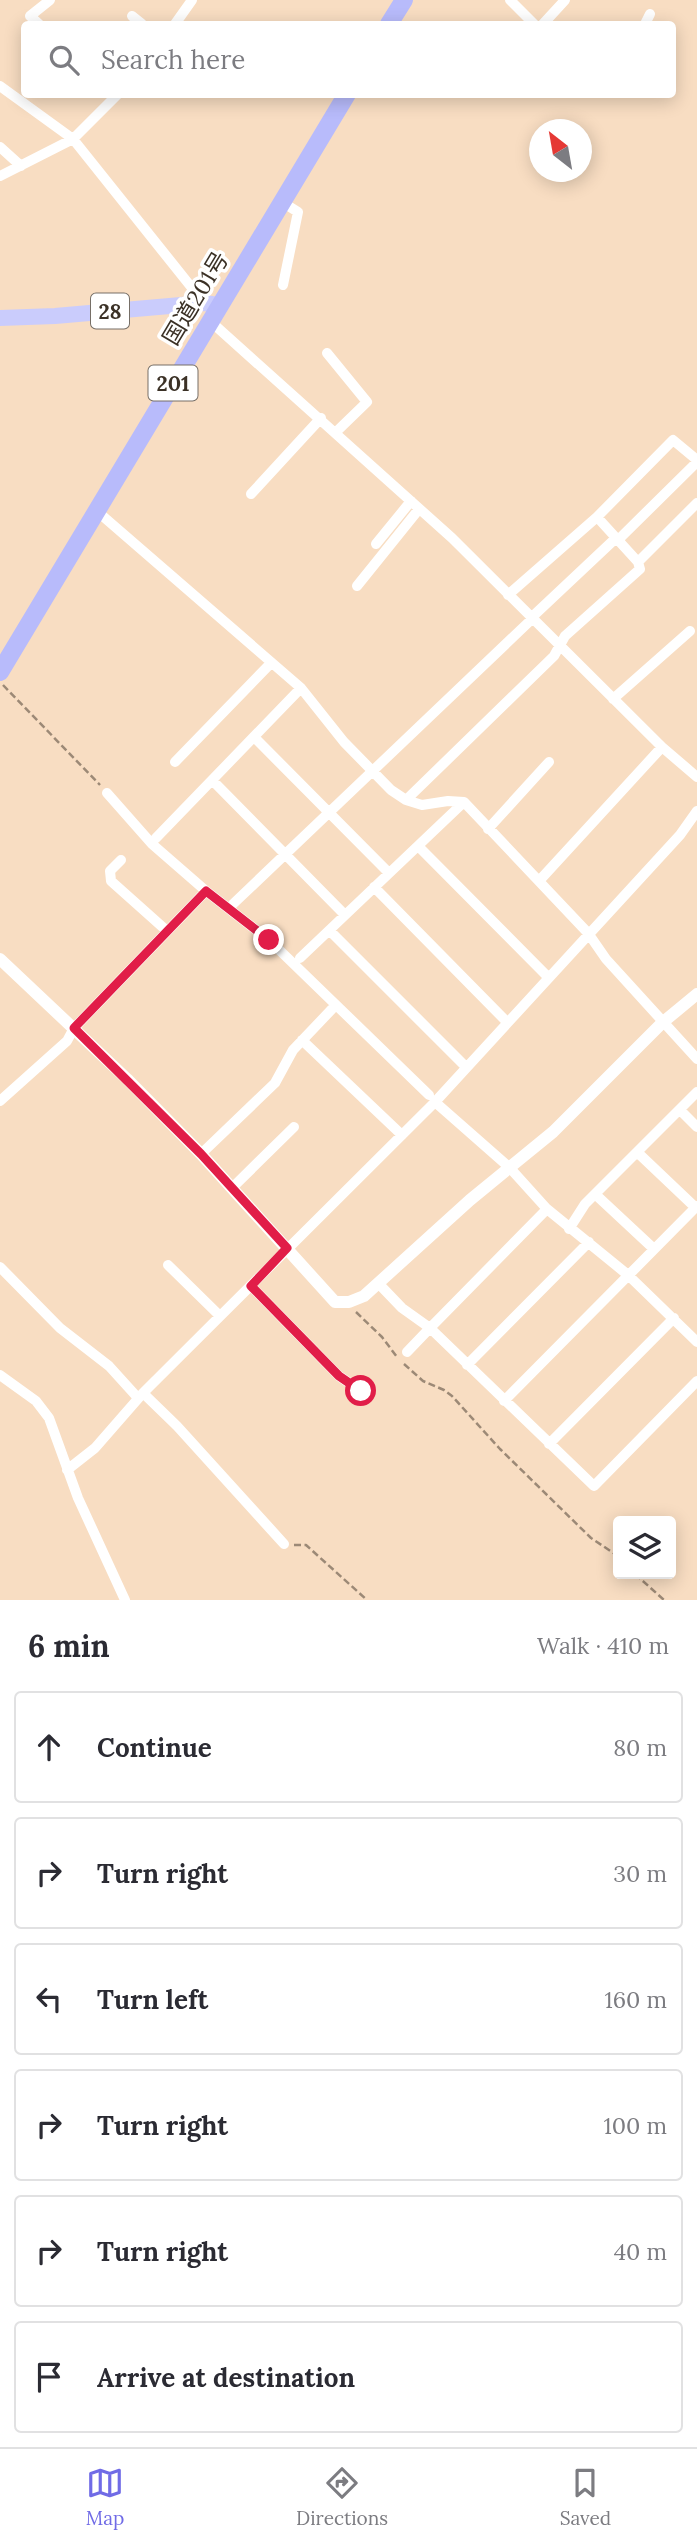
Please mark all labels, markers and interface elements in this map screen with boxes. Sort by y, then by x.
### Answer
search box [21,21,676,98]
icon: search [45,41,83,79]
text: Search here [101,43,245,76]
north arrow [529,119,592,182]
street label: 国道201号 [156,246,234,350]
road number: 28 [91,294,129,328]
road number: 201 [148,366,198,400]
route end [253,924,284,955]
route start [345,1375,376,1406]
map controls [613,1516,676,1579]
button: layers [613,1516,676,1579]
text: 6 min [28,1627,110,1665]
text: Walk · 410 m [537,1631,669,1660]
icon: ahead [30,1728,68,1766]
text: Continue [97,1731,212,1764]
text: 80 m [613,1733,667,1762]
icon: right [30,1854,68,1892]
text: Turn right [97,1857,228,1890]
text: 30 m [613,1859,667,1888]
icon: left [30,1980,68,2018]
text: Turn left [97,1983,208,2016]
text: 160 m [604,1985,667,2014]
icon: right [30,2106,68,2144]
text: Turn right [97,2109,228,2142]
text: 100 m [603,2111,667,2140]
icon: right [30,2232,68,2270]
text: Turn right [97,2235,228,2268]
text: 40 m [614,2237,667,2266]
icon: arrive [30,2358,68,2396]
text: Arrive at destination [97,2361,355,2394]
tab: Map [86,2464,124,2530]
tab: Directions [296,2464,388,2530]
tab: Saved [560,2464,611,2530]

